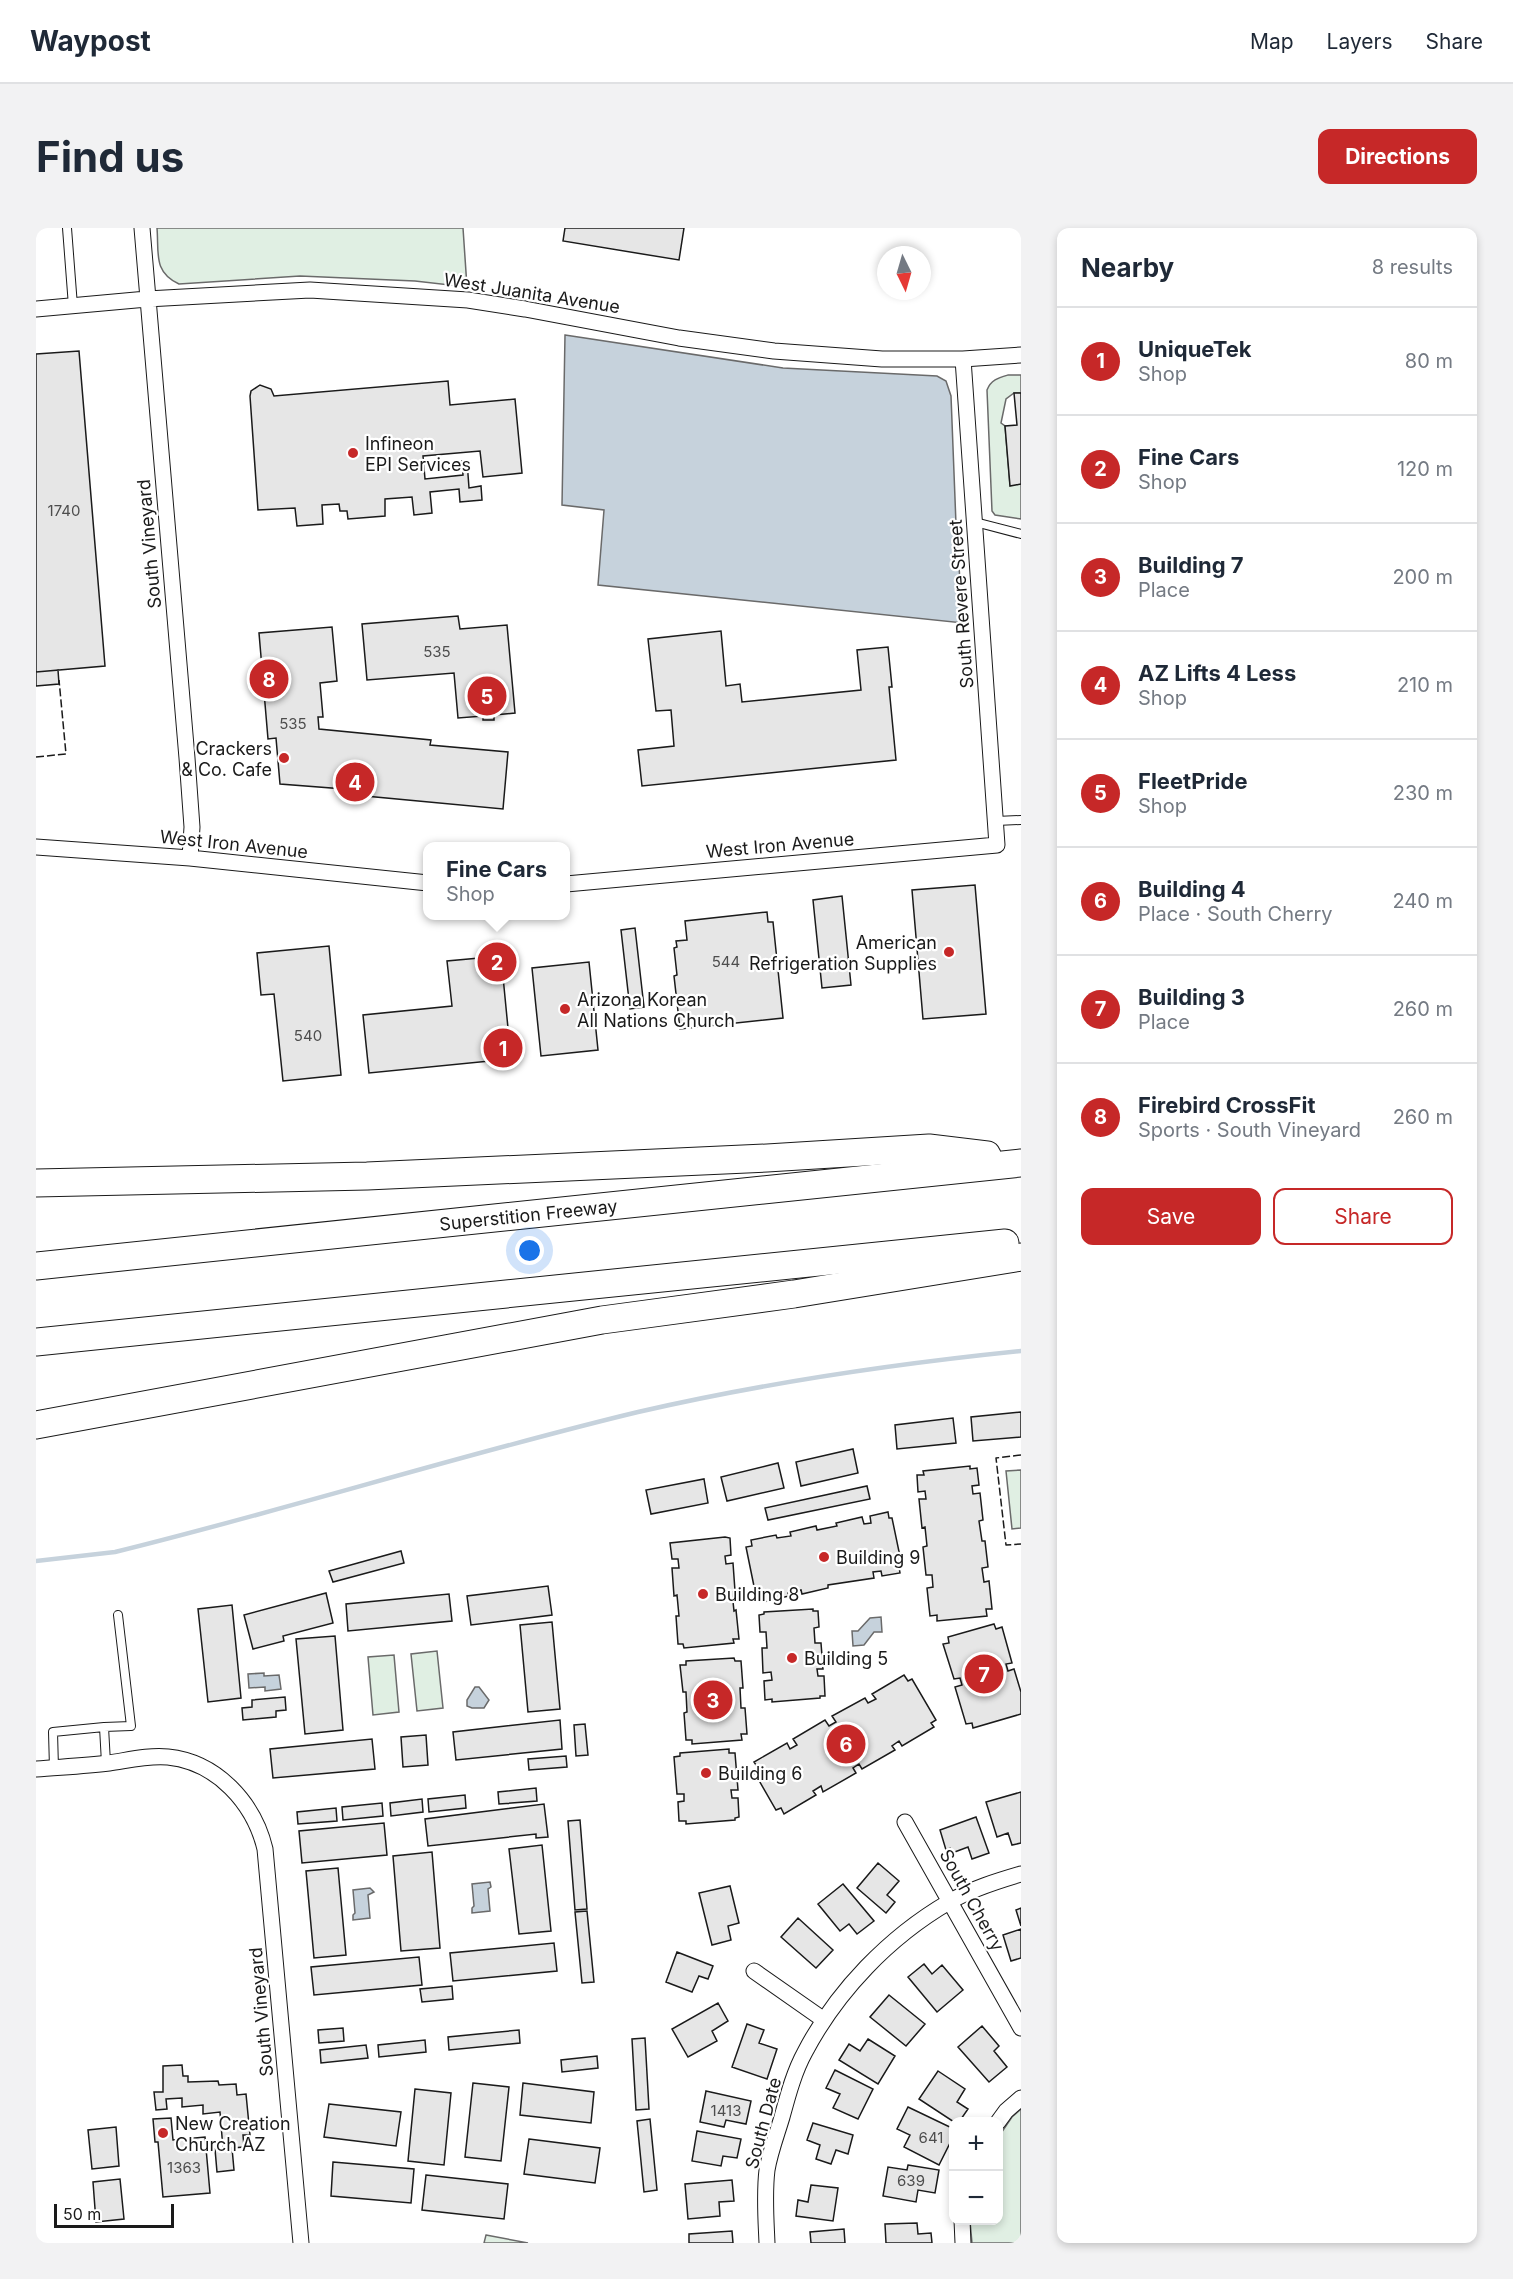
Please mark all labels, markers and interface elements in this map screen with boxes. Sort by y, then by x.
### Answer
text: Waypost [30,24,151,58]
text: Map [1250,29,1294,54]
text: Layers [1327,29,1393,54]
text: Share [1426,29,1483,54]
button: Directions [1318,129,1477,184]
text: Find us [36,131,184,182]
north arrow [877,246,931,300]
text: Nearby [1081,252,1174,283]
text: 8 results [1372,255,1453,279]
street label: West Juanita Avenue [442,269,622,317]
text: UniqueTek [1138,336,1252,362]
text: 1 [1096,349,1105,373]
text: 80 m [1405,349,1453,373]
text: Shop [1138,362,1187,386]
place label: Infineon EPI Services [365,433,471,475]
text: Fine Cars [1138,444,1239,470]
marker: Infineon EPI Services [346,446,360,460]
text: 2 [1094,457,1107,481]
text: 120 m [1397,457,1453,481]
text: Shop [1138,470,1187,494]
street label: South Vineyard [133,478,165,610]
house number: 1740 [48,501,80,520]
street label: South Revere Street [945,519,977,689]
text: Building 7 [1138,552,1244,578]
text: 3 [1094,565,1107,589]
text: 200 m [1392,565,1453,589]
text: Place [1138,578,1190,602]
house number: 535 [423,642,451,661]
pin: 8 [250,656,288,702]
text: AZ Lifts 4 Less [1138,660,1296,686]
text: 4 [1094,673,1107,697]
text: 210 m [1397,673,1453,697]
pin: 5 [468,674,506,718]
text: Shop [1138,686,1187,710]
house number: 535 [279,714,307,733]
place label: Crackers & Co. Cafe [181,738,272,780]
marker: Crackers & Co. Cafe [277,751,291,765]
pin: 4 [336,760,374,804]
text: FleetPride [1138,768,1248,794]
text: 5 [1094,781,1107,805]
text: 230 m [1393,781,1453,805]
text: Shop [1138,794,1187,818]
street label: West Iron Avenue [159,826,309,862]
street label: West Iron Avenue [705,828,855,862]
popup [423,842,570,920]
text: Fine Cars [446,856,547,882]
text: Building 4 [1138,876,1246,902]
text: Shop [446,882,495,906]
text: 6 [1094,889,1107,913]
text: 240 m [1392,889,1453,913]
text: Place · South Cherry [1138,902,1333,926]
place label: American Refrigeration Supplies [749,932,937,974]
pin: 2 [478,940,516,984]
marker: American Refrigeration Supplies [942,945,956,959]
house number: 544 [712,952,740,971]
text: Building 3 [1138,984,1245,1010]
place label: Arizona Korean All Nations Church [577,989,735,1031]
text: 7 [1095,997,1106,1021]
text: 260 m [1393,997,1453,1021]
marker: Arizona Korean All Nations Church [558,1002,572,1016]
text: Place [1138,1010,1190,1034]
house number: 540 [294,1026,322,1045]
pin: 1 [484,1026,522,1070]
text: Firebird CrossFit [1138,1092,1316,1118]
text: 8 [1094,1105,1107,1129]
text: 260 m [1393,1105,1453,1129]
text: Sports · South Vineyard [1138,1118,1361,1142]
button: Save [1081,1188,1261,1245]
button: Share [1273,1188,1453,1245]
street label: Superstition Freeway [438,1195,618,1234]
your location [515,1236,544,1265]
place label: Building 9 [836,1547,920,1568]
marker: Building 9 [817,1550,831,1564]
place label: Building 8 [715,1584,799,1605]
marker: Building 8 [696,1587,710,1601]
place label: Building 5 [804,1648,888,1669]
marker: Building 5 [785,1651,799,1665]
pin: 7 [964,1652,1004,1696]
pin: 3 [694,1678,732,1722]
pin: 6 [826,1722,866,1766]
place label: Building 6 [718,1763,802,1784]
marker: Building 6 [699,1766,713,1780]
street label: South Cherry [935,1845,1009,1955]
street label: South Vineyard [245,1946,277,2078]
street label: South Date [741,2075,785,2171]
house number: 1413 [711,2101,741,2120]
place label: New Creation Church AZ [175,2113,291,2155]
map controls [949,2117,1003,2225]
button: + [949,2117,1003,2171]
marker: New Creation Church AZ [156,2126,170,2140]
house number: 641 [919,2128,943,2147]
house number: 1363 [167,2158,201,2177]
house number: 639 [897,2171,925,2190]
button: − [949,2171,1003,2225]
scale bar [54,2201,174,2228]
text: 50 m [63,2204,101,2224]

